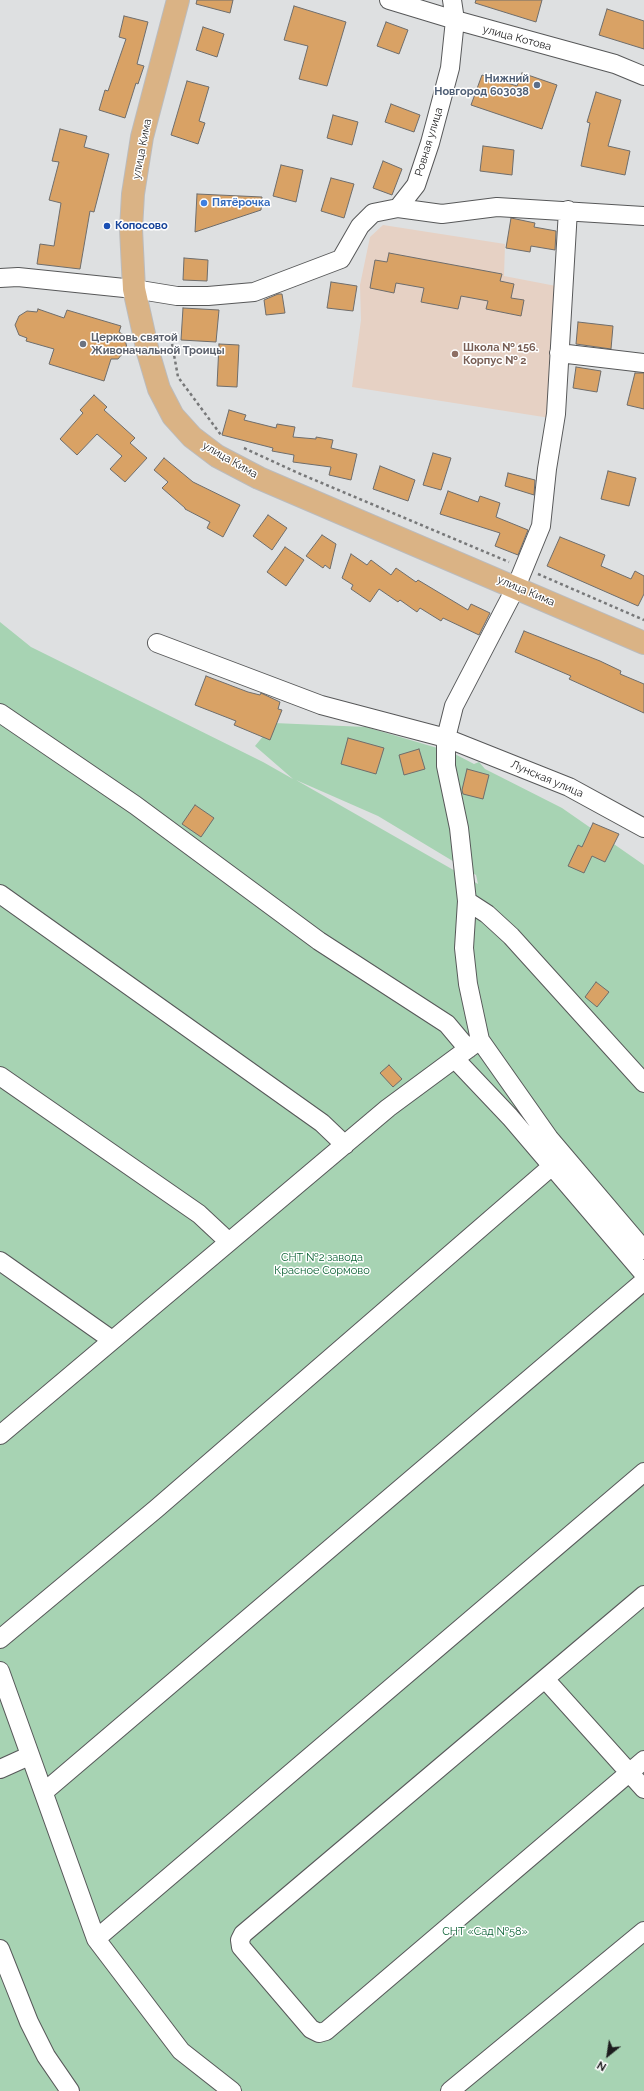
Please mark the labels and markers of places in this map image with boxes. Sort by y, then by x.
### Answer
place label: Нижний Новгород 603038 [434,72,529,98]
marker: Нижний Новгород 603038 [532,80,542,90]
place label: Пятёрочка [212,196,270,210]
marker: Пятёрочка [199,198,209,208]
place label: Копосово [115,219,168,233]
marker: Копосово [102,221,112,231]
place label: Церковь святой Живоначальной Троицы [91,331,225,357]
marker: Церковь святой Живоначальной Троицы [78,339,88,349]
place label: Школа № 156. Корпус № 2 [463,341,538,367]
marker: Школа № 156. Корпус № 2 [450,349,460,359]

